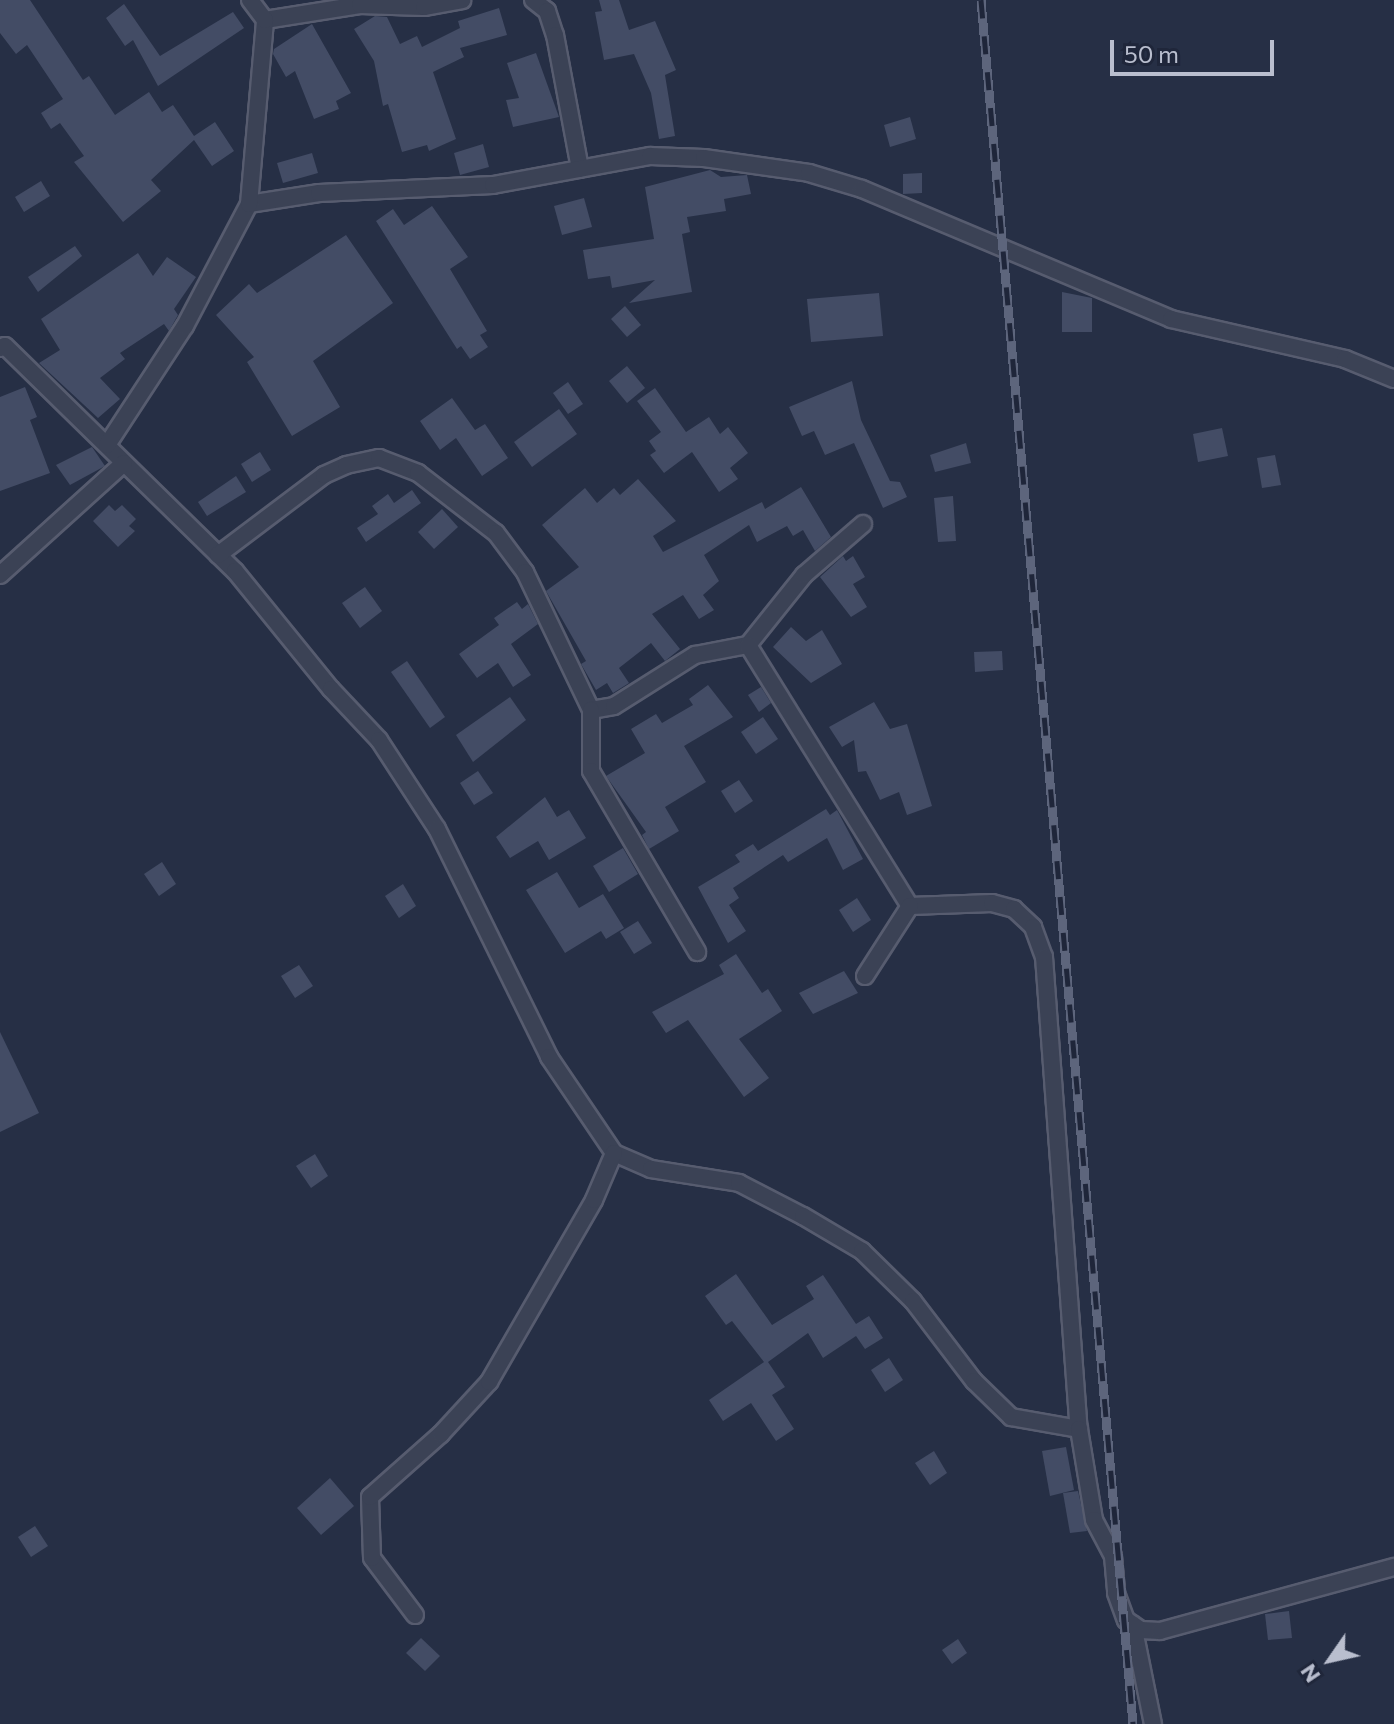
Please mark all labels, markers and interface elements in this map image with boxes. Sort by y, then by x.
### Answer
scale bar [1114,24,1278,74]
text: 50 m [1124,39,1179,68]
north arrow [1290,1620,1370,1700]
text: N [1294,1659,1325,1688]

